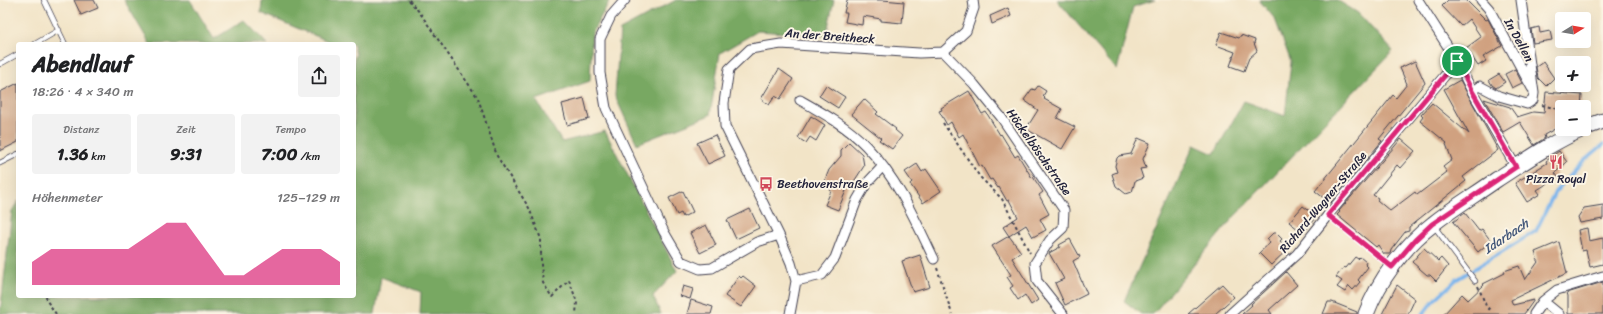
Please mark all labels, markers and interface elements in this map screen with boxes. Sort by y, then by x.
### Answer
north arrow [1555,12,1591,48]
map controls [1555,12,1591,136]
street label: In Dellen [1497,13,1540,66]
street label: An der Breitheck [783,22,876,50]
pin [1440,44,1474,78]
text: Abendlauf [32,45,132,84]
icon: arrive [1446,50,1468,72]
button: share [298,55,340,97]
button: + [1555,56,1591,92]
text: 18:26 · 4 × 340 m [32,80,133,103]
button: − [1555,100,1591,136]
street label: Höckelböschstraße [1001,104,1077,200]
text: Distanz [63,120,99,139]
text: Zeit [176,120,196,139]
text: Tempo [275,120,306,139]
text: 1.36 [57,139,88,169]
text: 9:31 [170,139,202,169]
text: 7:00 [261,139,298,169]
street label: Richard-Wagner-Straße [1273,146,1373,258]
text: km [88,147,106,166]
text: /km [298,147,320,166]
restaurant icon: Pizza Royal [1548,154,1564,170]
place label: Pizza Royal [1526,168,1587,190]
place label: Beethovenstraße [777,173,868,195]
bus stop icon: Beethovenstraße [758,176,774,192]
text: Höhenmeter [32,186,102,209]
text: 125–129 m [277,186,340,209]
water label: Idarbach [1478,212,1534,260]

